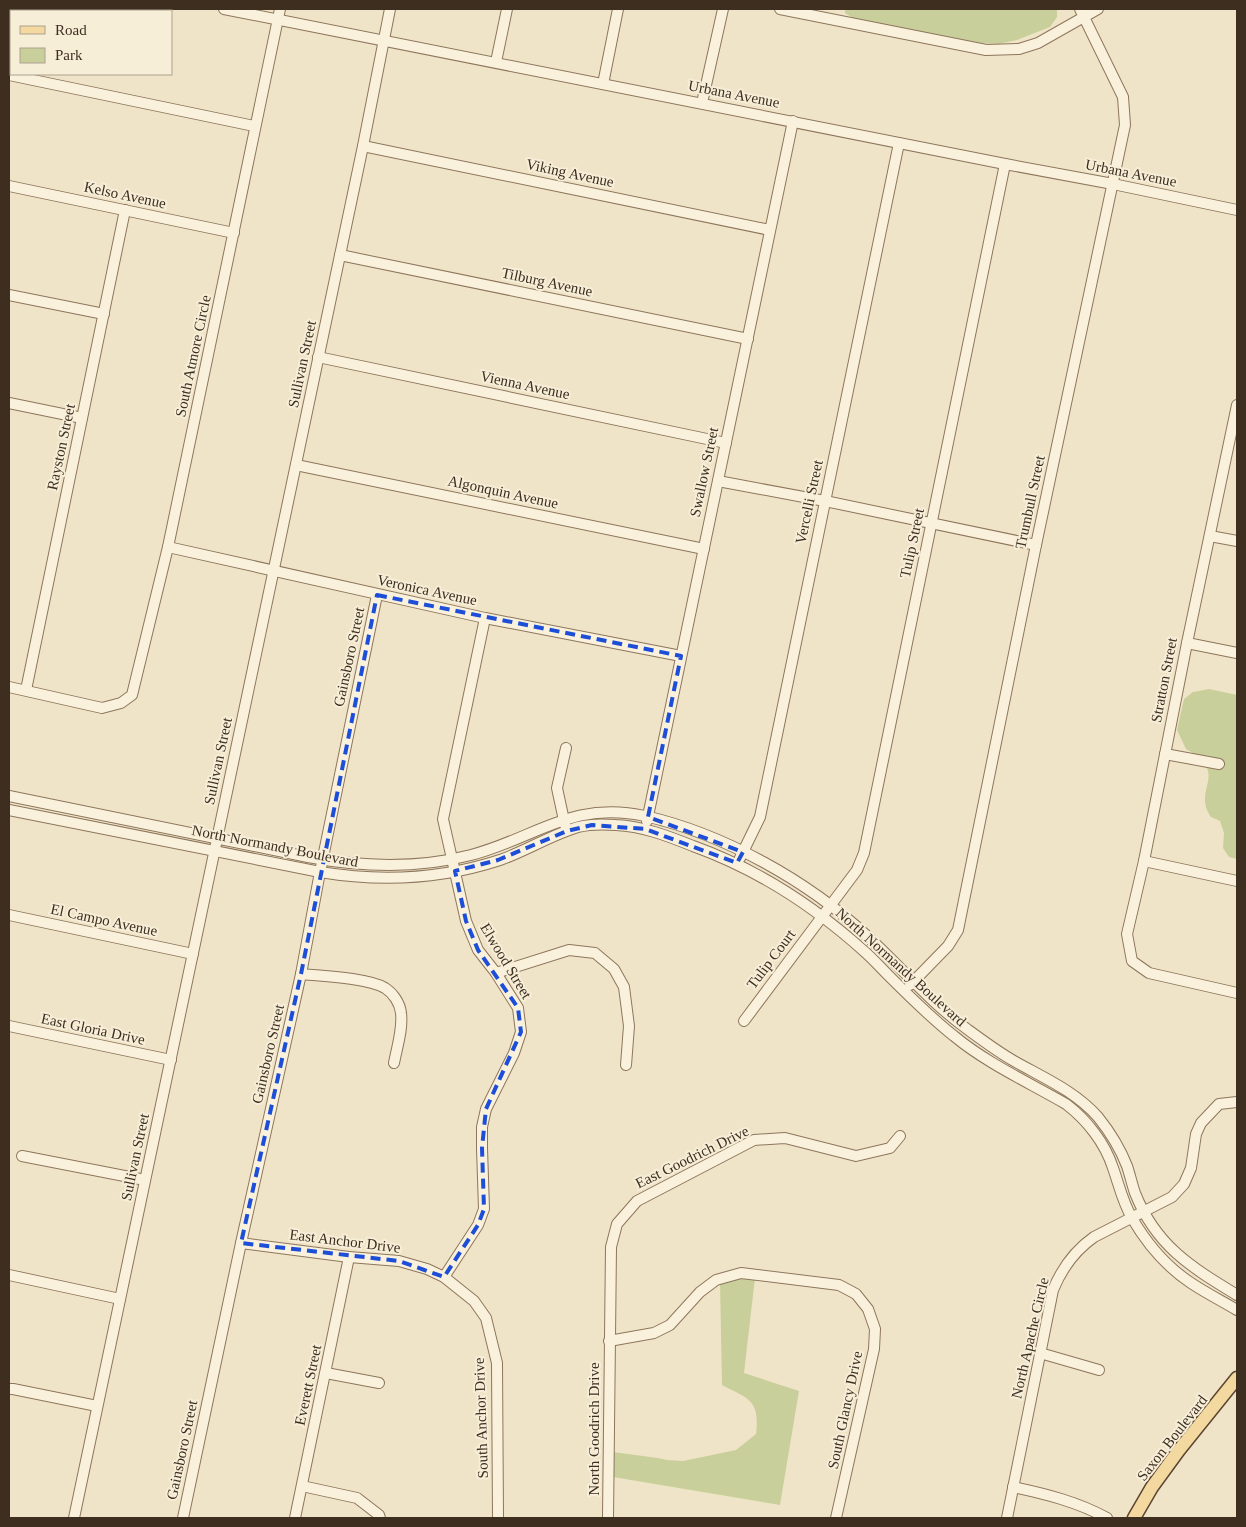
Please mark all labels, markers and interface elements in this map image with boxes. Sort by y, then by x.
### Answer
legend [10,10,172,75]
text: Road [55,22,87,38]
text: Park [55,47,83,63]
street label: Urbana Avenue [687,77,781,111]
street label: Viking Avenue [525,156,616,190]
street label: Urbana Avenue [1084,156,1178,190]
street label: Kelso Avenue [83,178,168,212]
street label: Tilburg Avenue [500,265,594,300]
street label: South Atmore Circle [172,293,214,418]
street label: Sullivan Street [285,318,319,409]
street label: Vienna Avenue [479,368,571,402]
street label: Rayston Street [44,402,78,492]
street label: Swallow Street [687,425,721,518]
street label: Trumbull Street [1012,453,1048,550]
street label: Vercelli Street [792,458,826,545]
street label: Algonquin Avenue [446,472,560,512]
street label: Tulip Street [897,506,927,579]
street label: Veronica Avenue [376,572,479,608]
street label: Gainsboro Street [331,605,368,708]
street label: Stratton Street [1148,635,1180,724]
street label: Sullivan Street [201,715,235,806]
street label: North Normandy Boulevard [190,822,360,870]
street label: El Campo Avenue [49,901,159,939]
street label: North Normandy Boulevard [833,904,970,1030]
street label: Elwood Street [477,920,535,1002]
street label: Tulip Court [744,926,799,992]
street label: Gainsboro Street [249,1002,287,1105]
street label: East Gloria Drive [40,1010,147,1048]
street label: Sullivan Street [118,1111,152,1202]
street label: East Goodrich Drive [633,1122,752,1191]
street label: East Anchor Drive [289,1226,402,1256]
street label: North Apache Circle [1008,1275,1052,1400]
street label: Everett Street [292,1342,325,1427]
street label: South Glancy Drive [825,1349,865,1470]
street label: South Anchor Drive [471,1357,491,1479]
street label: North Goodrich Drive [586,1362,602,1496]
street label: Saxon Boulevard [1134,1392,1211,1484]
street label: Gainsboro Street [164,1398,201,1501]

